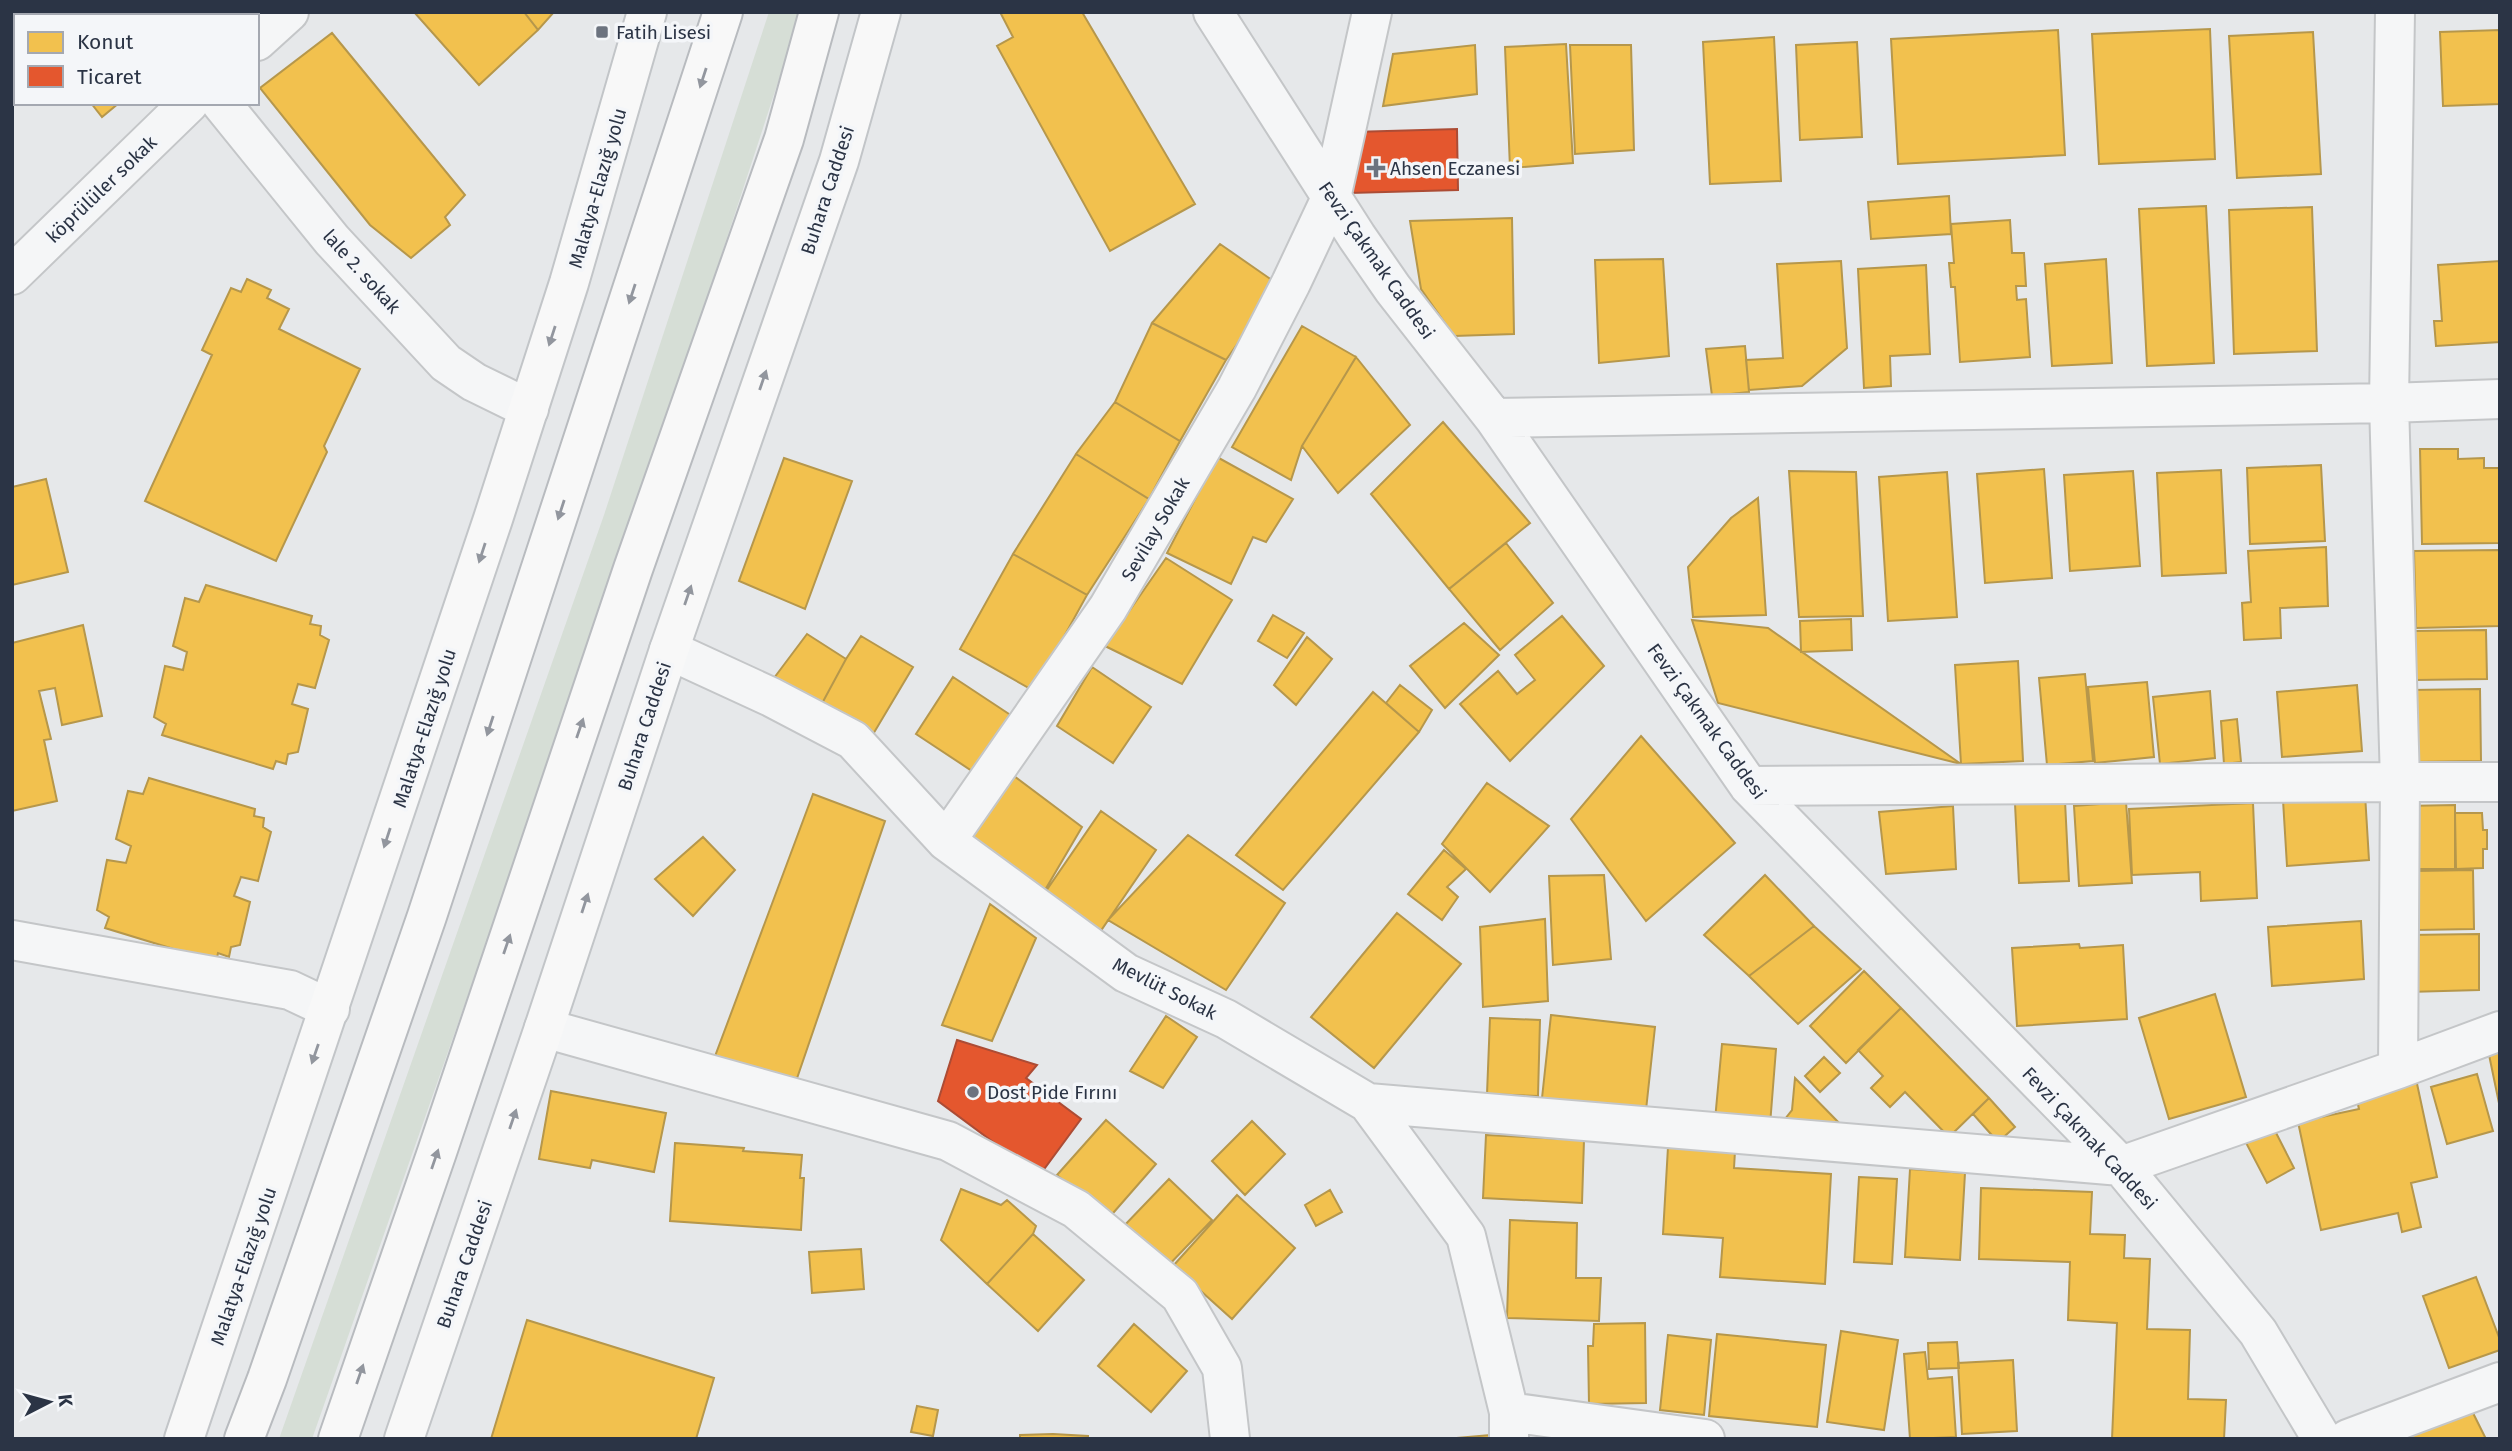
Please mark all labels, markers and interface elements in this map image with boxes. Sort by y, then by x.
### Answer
legend [14,14,259,105]
place label: Fatih Lisesi [616,21,711,44]
marker: Fatih Lisesi [594,24,610,40]
text: Konut [77,29,134,55]
text: Ticaret [77,64,142,90]
one-way arrow [697,67,708,88]
street label: Malatya-Elazığ yolu [564,105,631,271]
street label: Buhara Caddesi [796,123,859,258]
street label: köprülüler sokak [41,131,162,248]
place label: Ahsen Eczanesi [1390,157,1520,180]
marker: Ahsen Eczanesi [1368,160,1384,176]
street label: Fevzi Çakmak Caddesi [1314,177,1440,343]
street label: lale 2. sokak [318,225,405,318]
one-way arrow [626,283,637,304]
one-way arrow [546,326,557,347]
one-way arrow [758,369,769,390]
street label: Sevilay Sokak [1116,473,1195,585]
one-way arrow [555,499,566,520]
one-way arrow [476,543,487,564]
one-way arrow [683,584,694,605]
street label: Fevzi Çakmak Caddesi [1642,639,1771,804]
street label: Malatya-Elazığ yolu [388,646,461,811]
street label: Buhara Caddesi [613,659,676,794]
one-way arrow [484,716,495,737]
one-way arrow [575,717,586,738]
one-way arrow [381,828,392,849]
one-way arrow [581,893,591,914]
one-way arrow [502,933,513,954]
street label: Mevlüt Sokak [1109,952,1221,1025]
one-way arrow [309,1044,320,1065]
street label: Fevzi Çakmak Caddesi [2017,1062,2162,1215]
place label: Dost Pide Fırını [987,1081,1117,1104]
marker: Dost Pide Fırını [965,1084,981,1100]
one-way arrow [508,1109,519,1130]
one-way arrow [430,1149,441,1170]
street label: Malatya-Elazığ yolu [206,1184,281,1348]
street label: Buhara Caddesi [432,1197,497,1331]
one-way arrow [355,1364,366,1385]
north arrow [14,1367,84,1437]
text: K [53,1393,78,1408]

